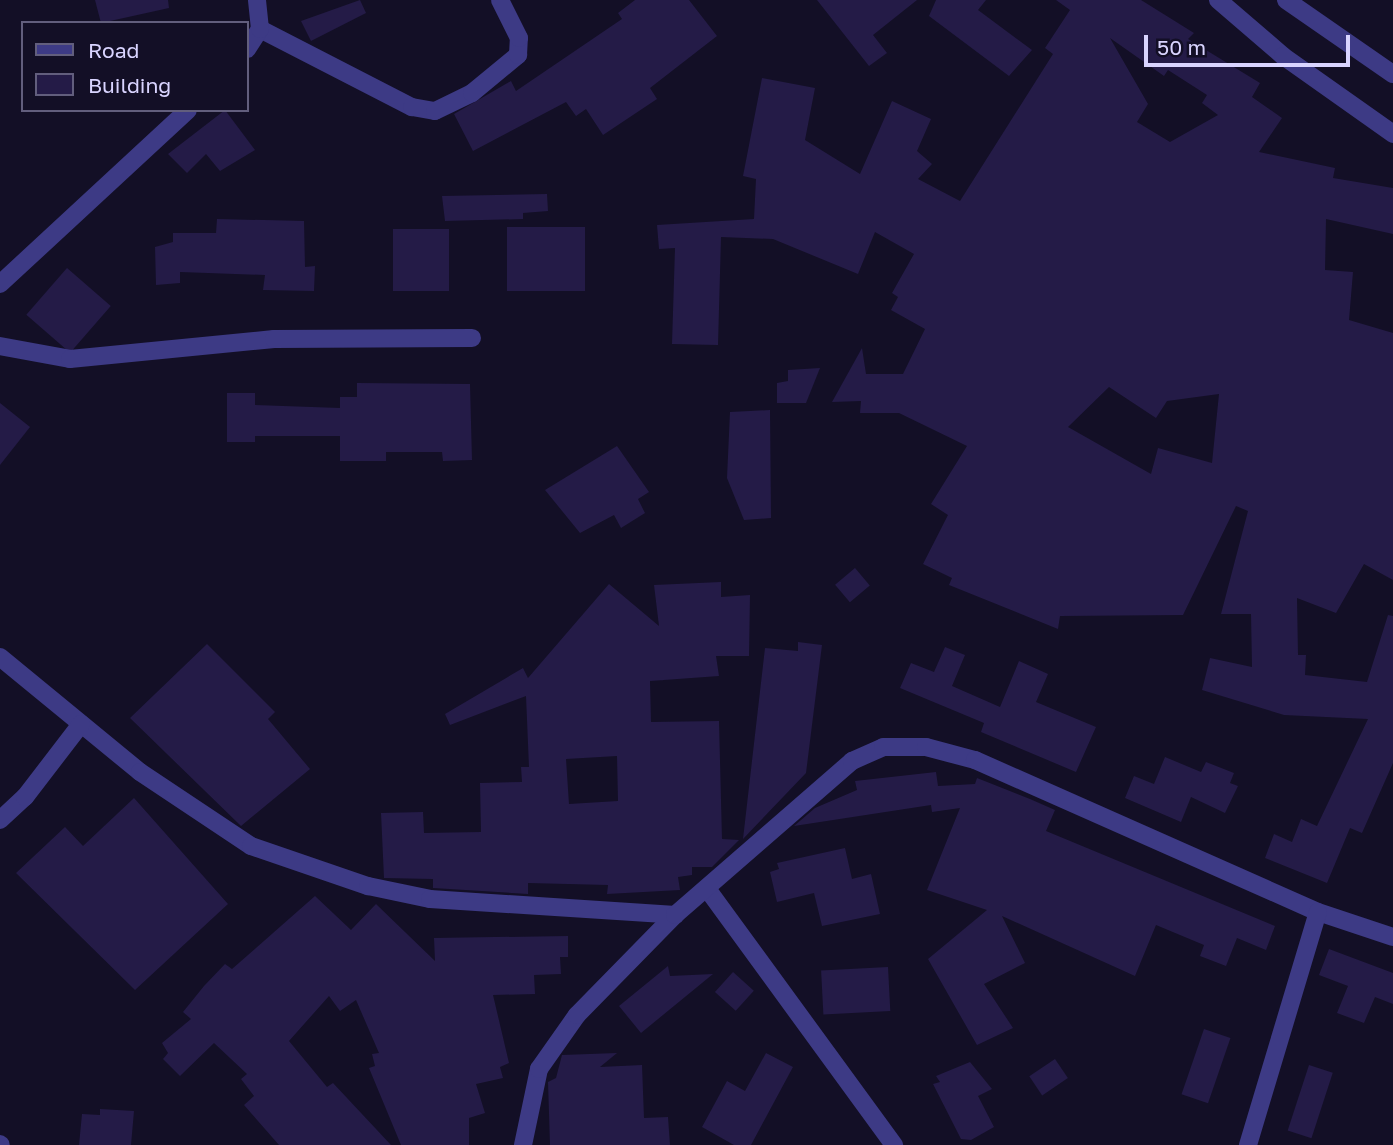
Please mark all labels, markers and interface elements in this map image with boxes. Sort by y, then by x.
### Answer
legend [21,21,248,112]
scale bar [1148,21,1354,65]
text: 50 m [1157,34,1206,60]
text: Road [88,37,139,63]
text: Building [88,72,171,98]

